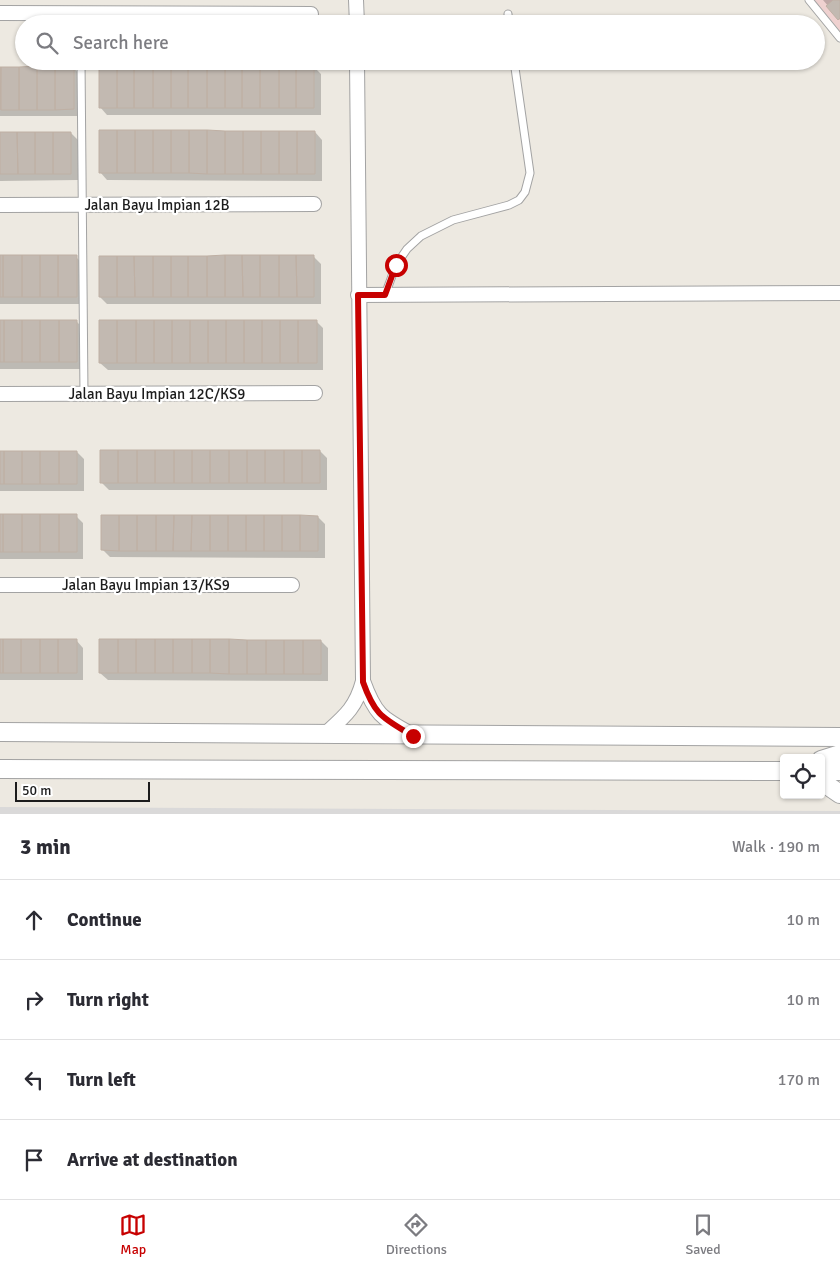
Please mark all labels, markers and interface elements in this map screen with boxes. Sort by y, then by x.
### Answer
search box [15,15,825,70]
icon: search [33,29,61,57]
text: Search here [73,31,169,55]
street label: Jalan Bayu Impian 12B [84,196,230,214]
route start [385,254,408,277]
street label: Jalan Bayu Impian 12C/KS9 [69,385,245,403]
street label: Jalan Bayu Impian 13/KS9 [62,576,230,594]
route end [402,725,425,748]
map controls [780,754,825,799]
button: locate [780,754,825,799]
scale bar [15,779,150,802]
text: 50 m [22,782,51,799]
text: 3 min [20,834,71,860]
text: Walk · 190 m [732,837,820,857]
icon: ahead [20,906,48,934]
text: Continue [67,908,142,932]
text: 10 m [786,910,820,930]
icon: right [20,986,48,1014]
text: Turn right [67,988,149,1012]
text: 10 m [786,990,820,1010]
icon: left [20,1066,48,1094]
text: Turn left [67,1068,136,1092]
text: 170 m [778,1070,820,1090]
icon: arrive [20,1146,48,1174]
text: Arrive at destination [67,1148,238,1172]
tab: Map [119,1211,147,1258]
tab: Directions [386,1211,447,1258]
tab: Saved [685,1211,721,1258]

